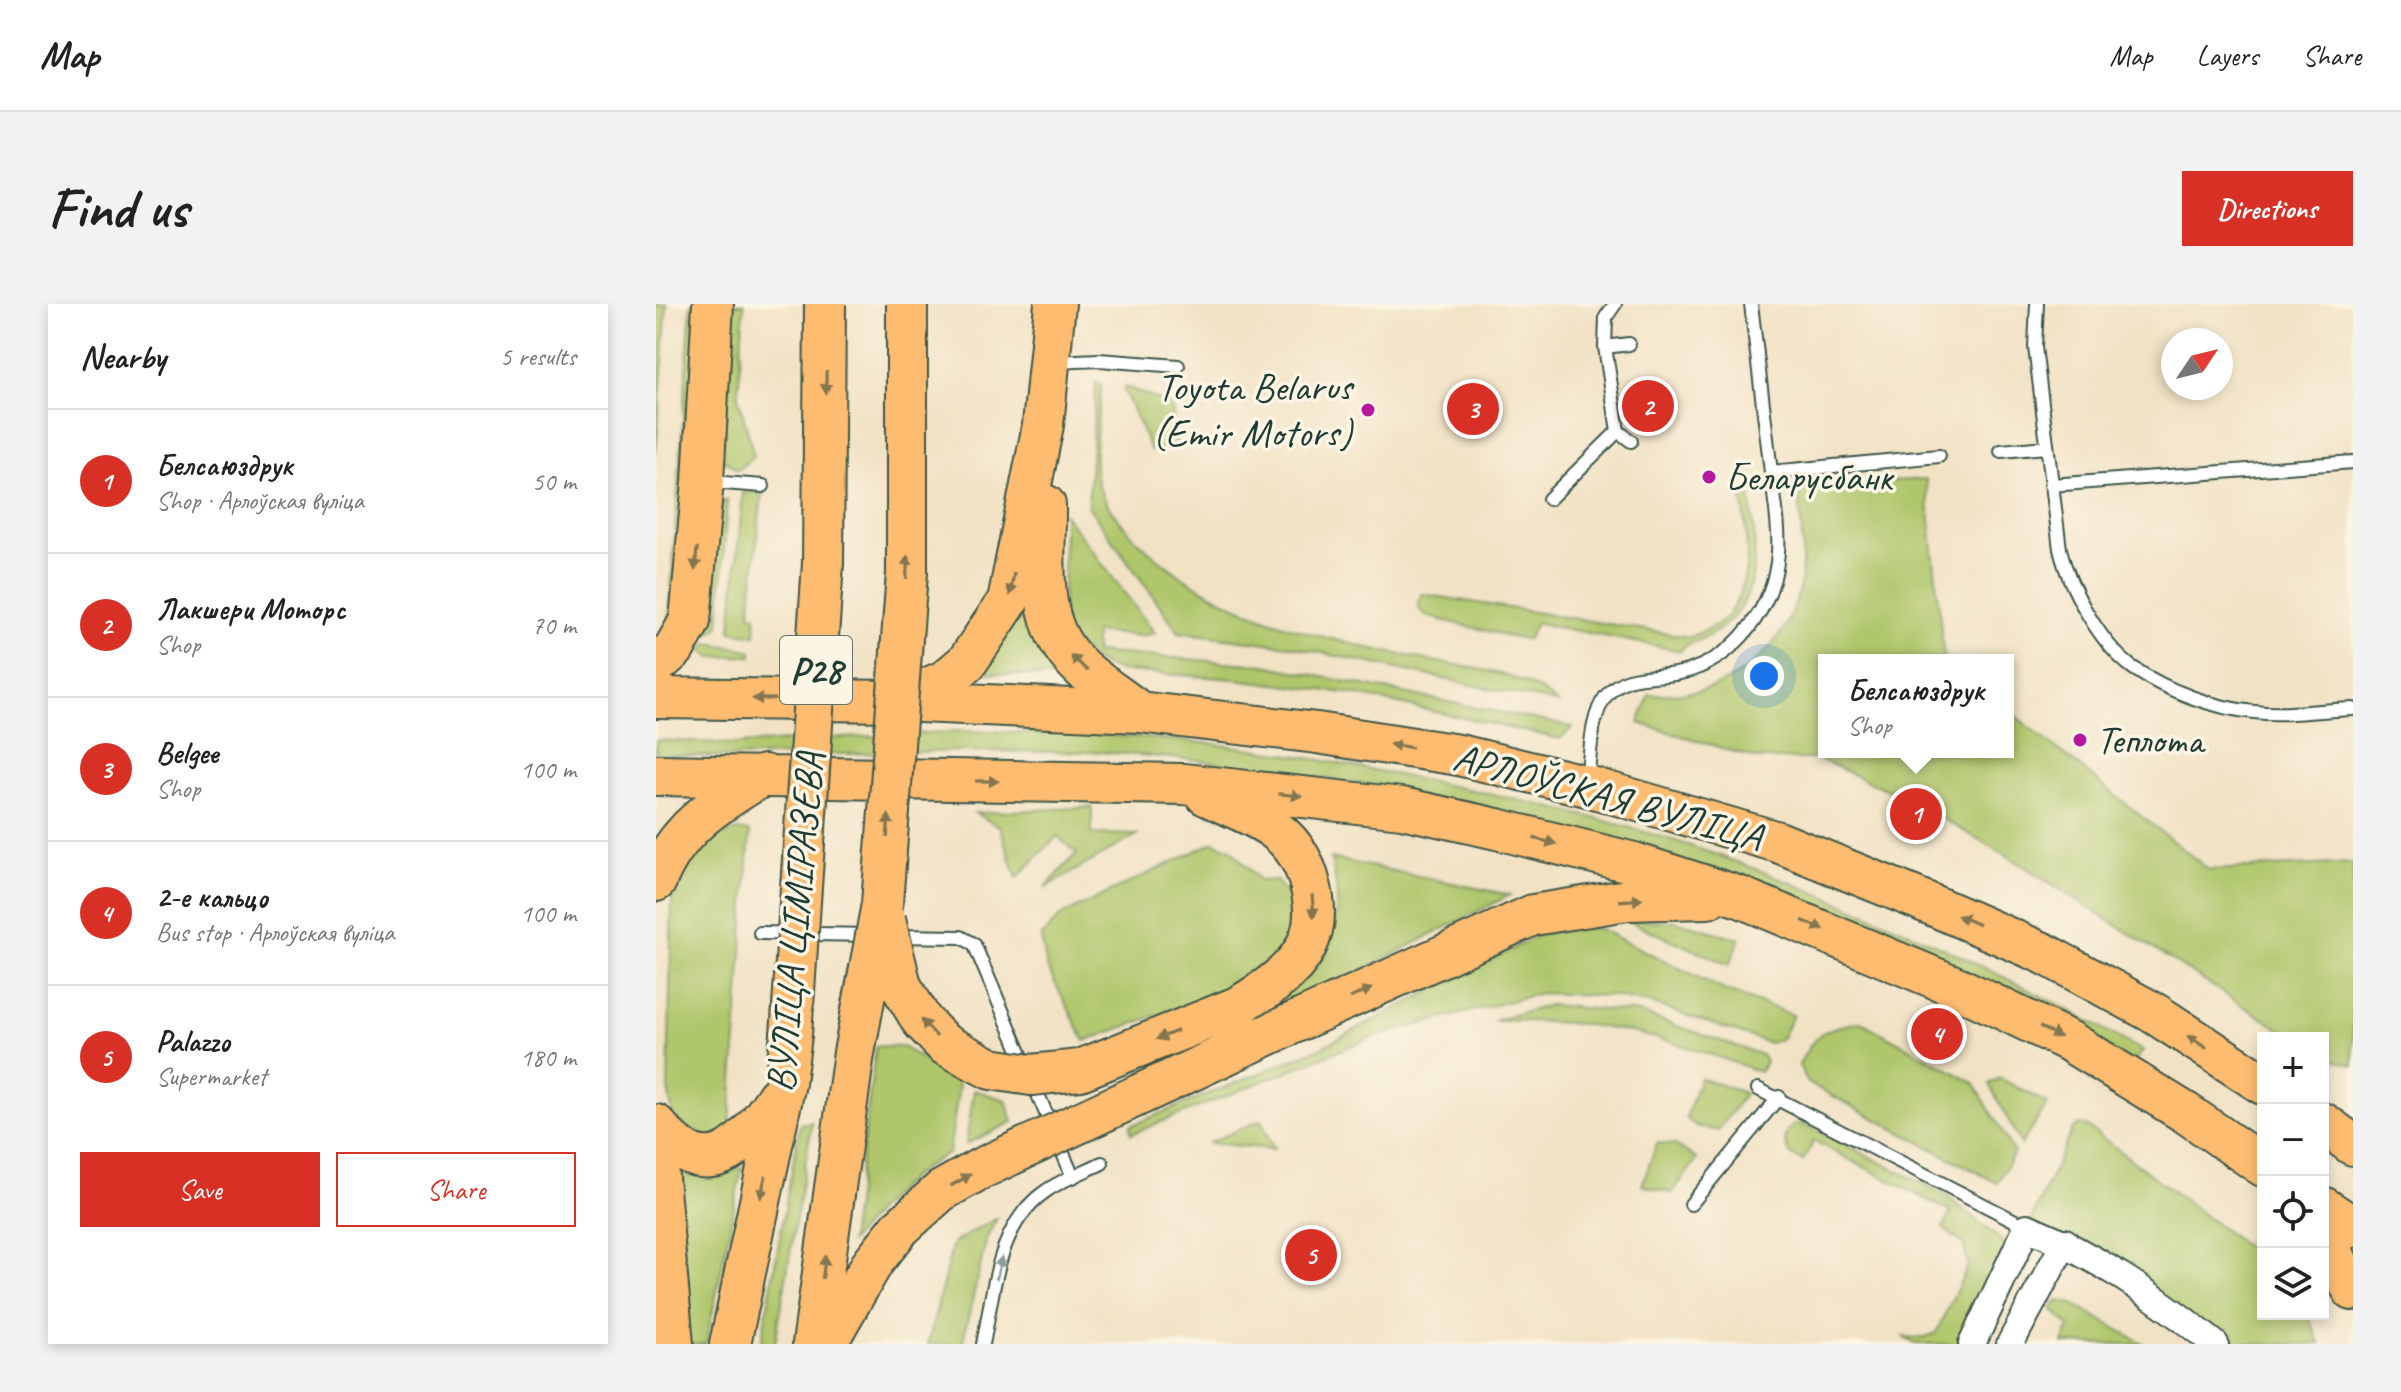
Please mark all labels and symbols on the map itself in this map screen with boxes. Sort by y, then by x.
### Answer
north arrow [2161,328,2233,400]
place label: Toyota Belarus (Emir Motors) [1152,362,1355,458]
one-way arrow [819,370,832,395]
pin: 2 [1622,376,1674,436]
pin: 3 [1447,379,1499,439]
marker: Toyota Belarus (Emir Motors) [1359,401,1377,419]
place label: Беларусбанк [1725,452,1895,502]
marker: Беларусбанк [1700,468,1718,486]
one-way arrow [689,547,702,572]
one-way arrow [901,554,913,579]
one-way arrow [1005,572,1018,597]
road number: Р28 [780,636,852,704]
one-way arrow [1070,655,1089,673]
your location [1744,656,1784,696]
one-way arrow [751,693,776,705]
place label: Теплота [2096,715,2207,765]
marker: Теплота [2071,731,2089,749]
street label: АРЛОЎСКАЯ ВУЛІЦА [1448,732,1770,863]
one-way arrow [1388,739,1413,752]
street label: ВУЛІЦА ЦІМІРАЗЕВА [755,749,835,1094]
one-way arrow [975,774,1000,787]
pin: 1 [1890,784,1942,844]
one-way arrow [1278,789,1303,802]
one-way arrow [882,813,895,838]
one-way arrow [1533,836,1558,848]
one-way arrow [1619,893,1644,906]
one-way arrow [1307,894,1320,919]
one-way arrow [1956,914,1980,927]
one-way arrow [1801,918,1825,931]
one-way arrow [1349,986,1372,999]
pin: 4 [1911,1004,1963,1064]
one-way arrow [920,1018,938,1037]
one-way arrow [2038,1025,2062,1039]
one-way arrow [1155,1029,1179,1042]
one-way arrow [2187,1034,2208,1049]
one-way arrow [950,1173,972,1187]
one-way arrow [756,1175,769,1200]
pin: 5 [1285,1225,1337,1285]
one-way arrow [818,1254,831,1279]
one-way arrow [993,1255,1006,1280]

